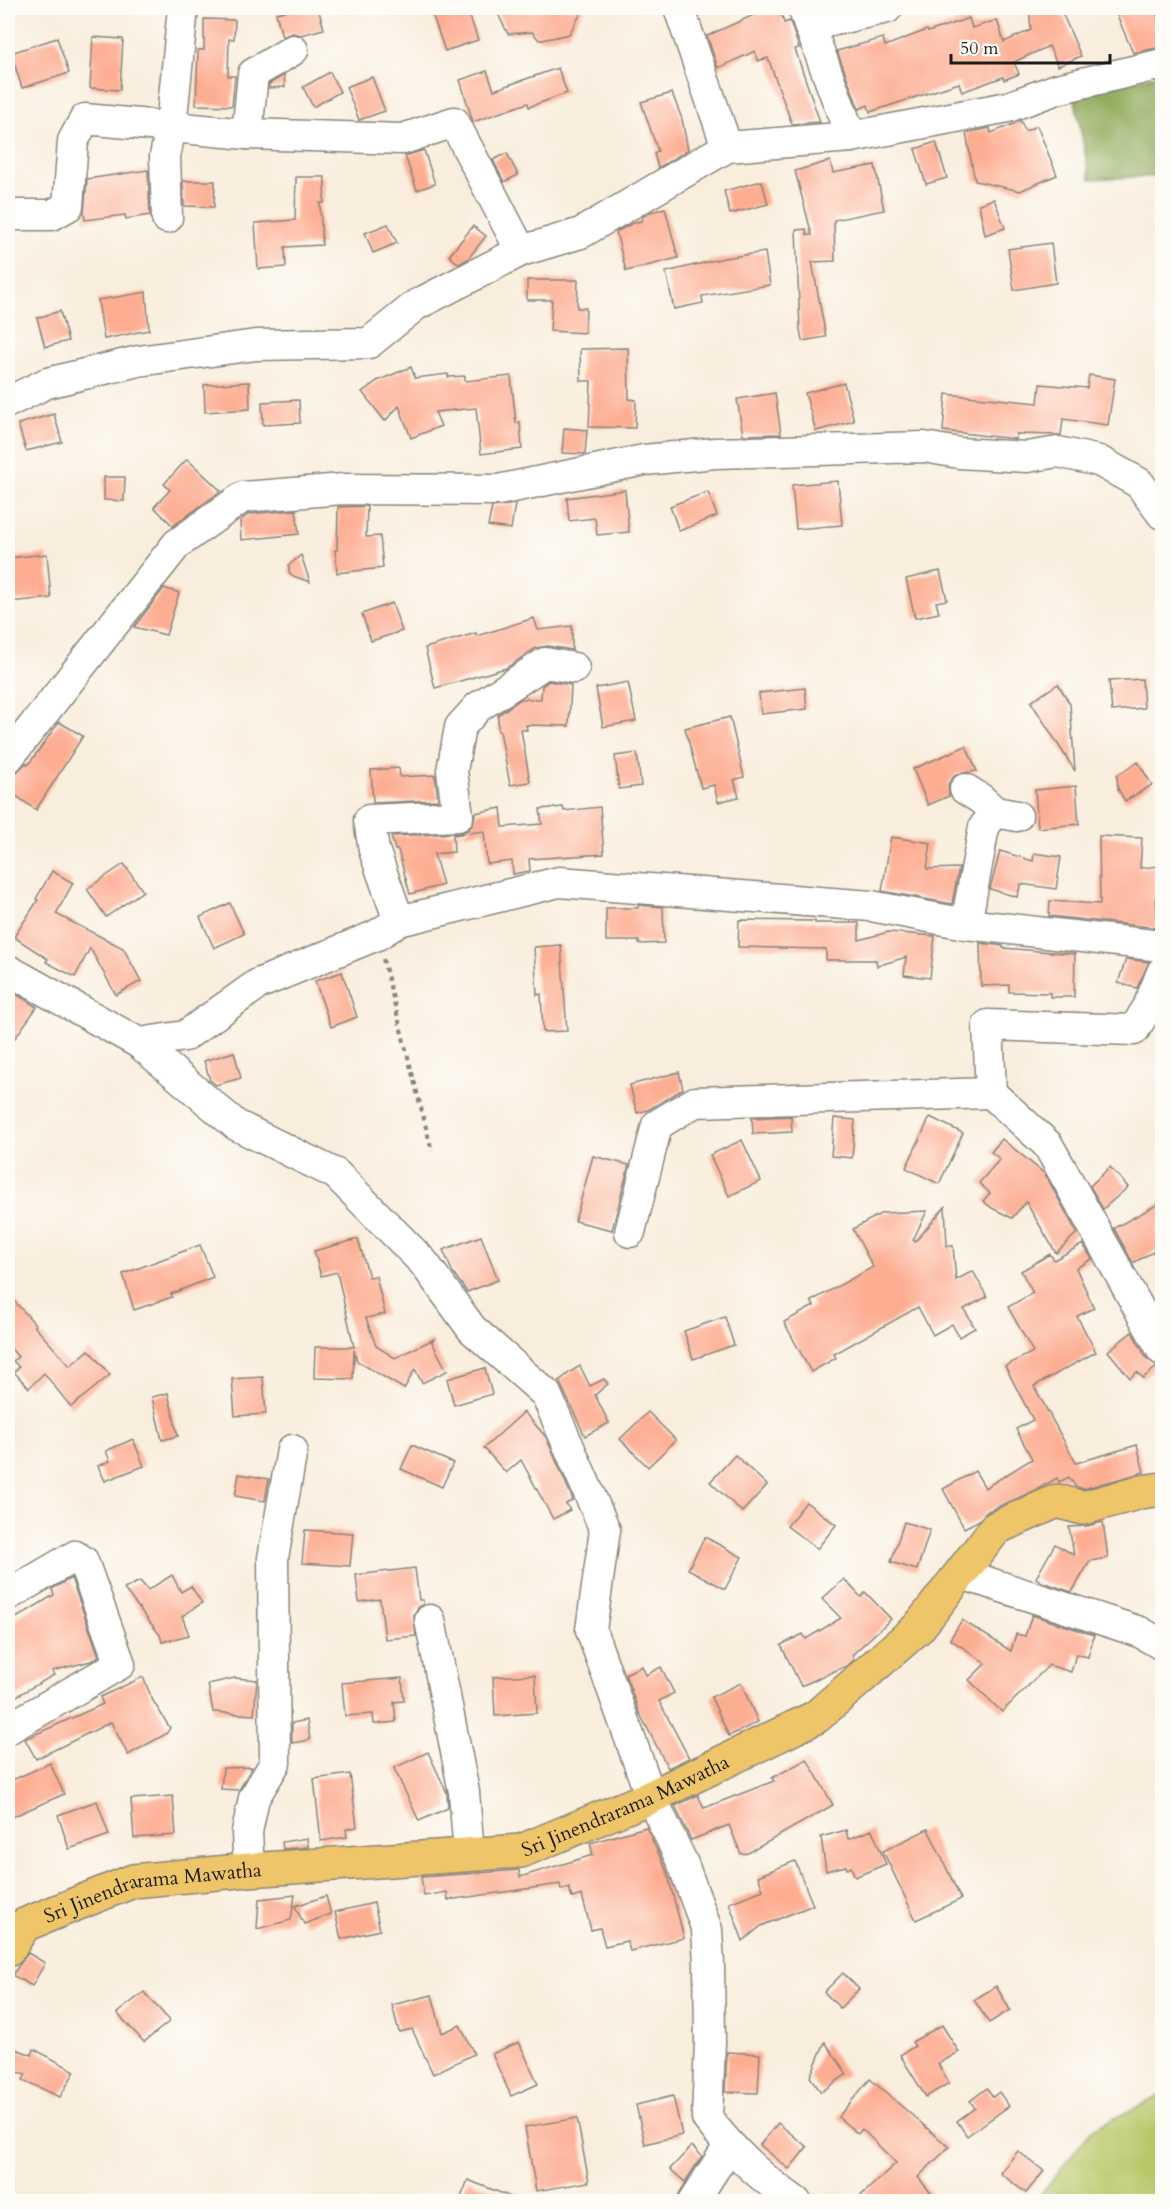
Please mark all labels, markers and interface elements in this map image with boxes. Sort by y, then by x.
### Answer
scale bar [951,27,1110,65]
text: 50 m [960,36,999,61]
street label: Sri Jinendrarama Mawatha [517,1748,734,1863]
street label: Sri Jinendrarama Mawatha [40,1856,263,1930]

